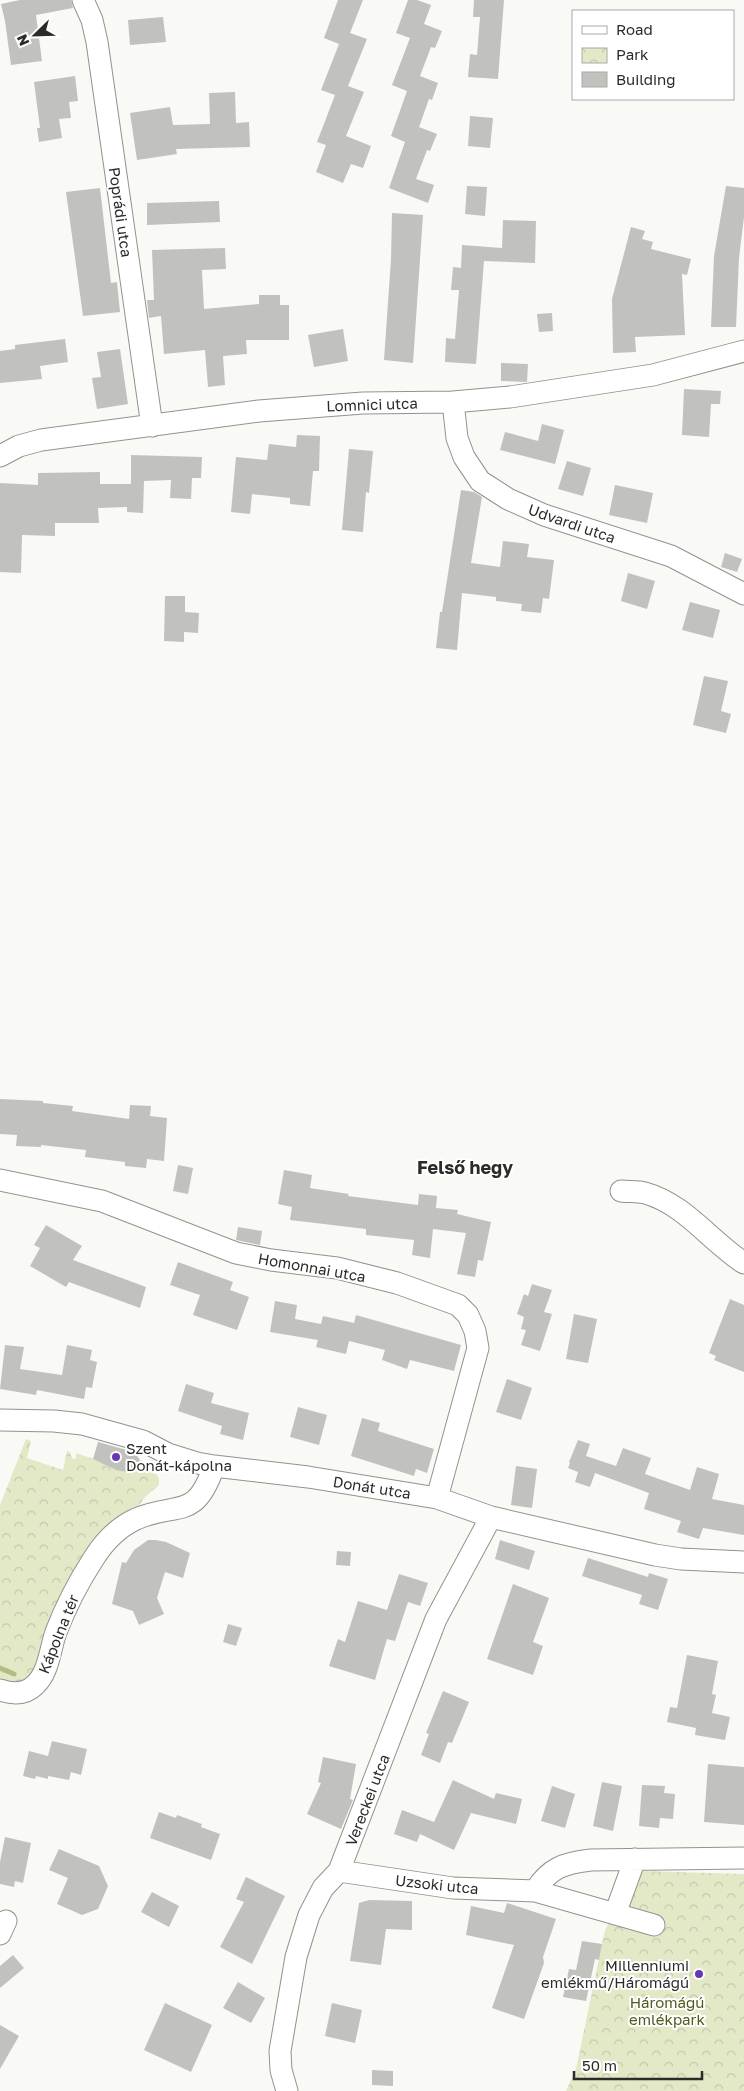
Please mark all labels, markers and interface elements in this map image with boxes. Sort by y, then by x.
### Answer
north arrow [10,10,60,60]
legend [572,10,734,100]
text: Road [616,20,653,38]
text: N [13,32,32,48]
text: Park [616,45,649,63]
text: Building [616,70,676,88]
street label: Poprádi utca [106,166,136,258]
street label: Lomnici utca [326,393,418,415]
street label: Udvardi utca [526,500,618,546]
district label: Felső hegy [417,1156,513,1178]
street label: Homonnai utca [257,1249,367,1285]
place label: Szent Donát-kápolna [126,1439,232,1474]
marker: Szent Donát-kápolna [110,1451,122,1463]
street label: Donát utca [332,1472,412,1502]
street label: Kápolna tér [34,1592,82,1676]
street label: Vereckei utca [341,1752,393,1848]
street label: Uzsoki utca [395,1871,479,1897]
place label: Millenniumi emlékmű/Háromágú [541,1956,689,1991]
marker: Millenniumi emlékmű/Háromágú [693,1968,705,1980]
park label: Háromágú emlékpark [629,1993,705,2028]
scale bar [574,2048,702,2080]
text: 50 m [582,2056,617,2074]

